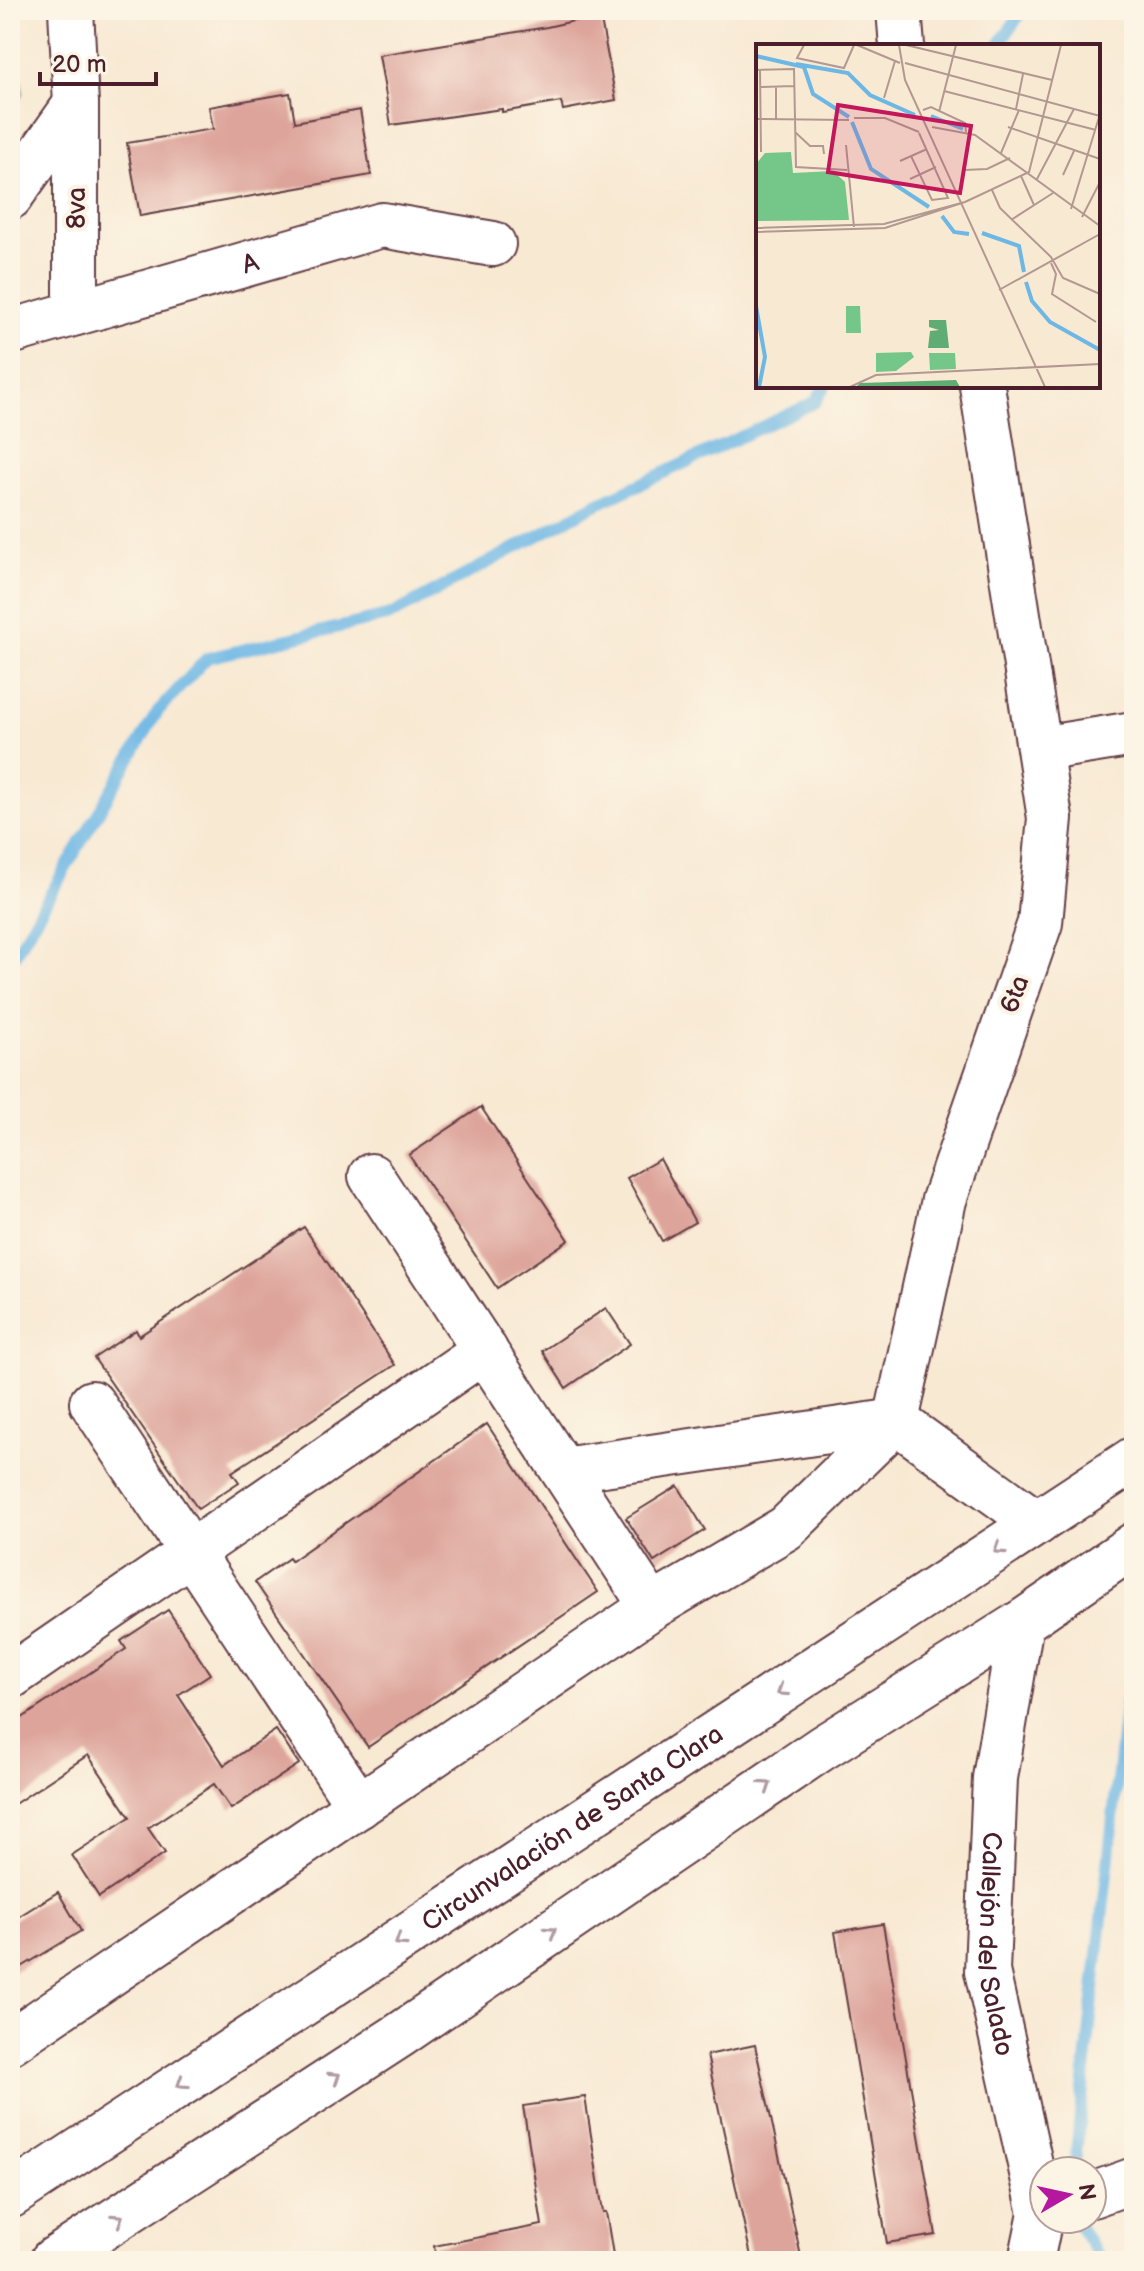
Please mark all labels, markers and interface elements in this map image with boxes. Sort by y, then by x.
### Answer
scale bar [40,36,156,86]
inset map [756,44,1100,388]
text: 20 m [52,50,107,79]
street label: 8va [62,187,93,229]
street label: A [239,247,263,281]
street label: 6ta [994,971,1036,1018]
one-way arrow [994,1539,1008,1554]
one-way arrow [776,1682,790,1697]
street label: Circunvalación de Santa Clara [416,1719,729,1939]
one-way arrow [758,1781,772,1796]
street label: Callejón del Salado [970,1831,1020,2059]
one-way arrow [542,1927,557,1942]
one-way arrow [394,1931,409,1946]
one-way arrow [326,2072,341,2087]
one-way arrow [177,2074,191,2089]
north arrow [1028,2155,1108,2235]
text: N [1072,2182,1101,2202]
one-way arrow [109,2214,123,2229]

